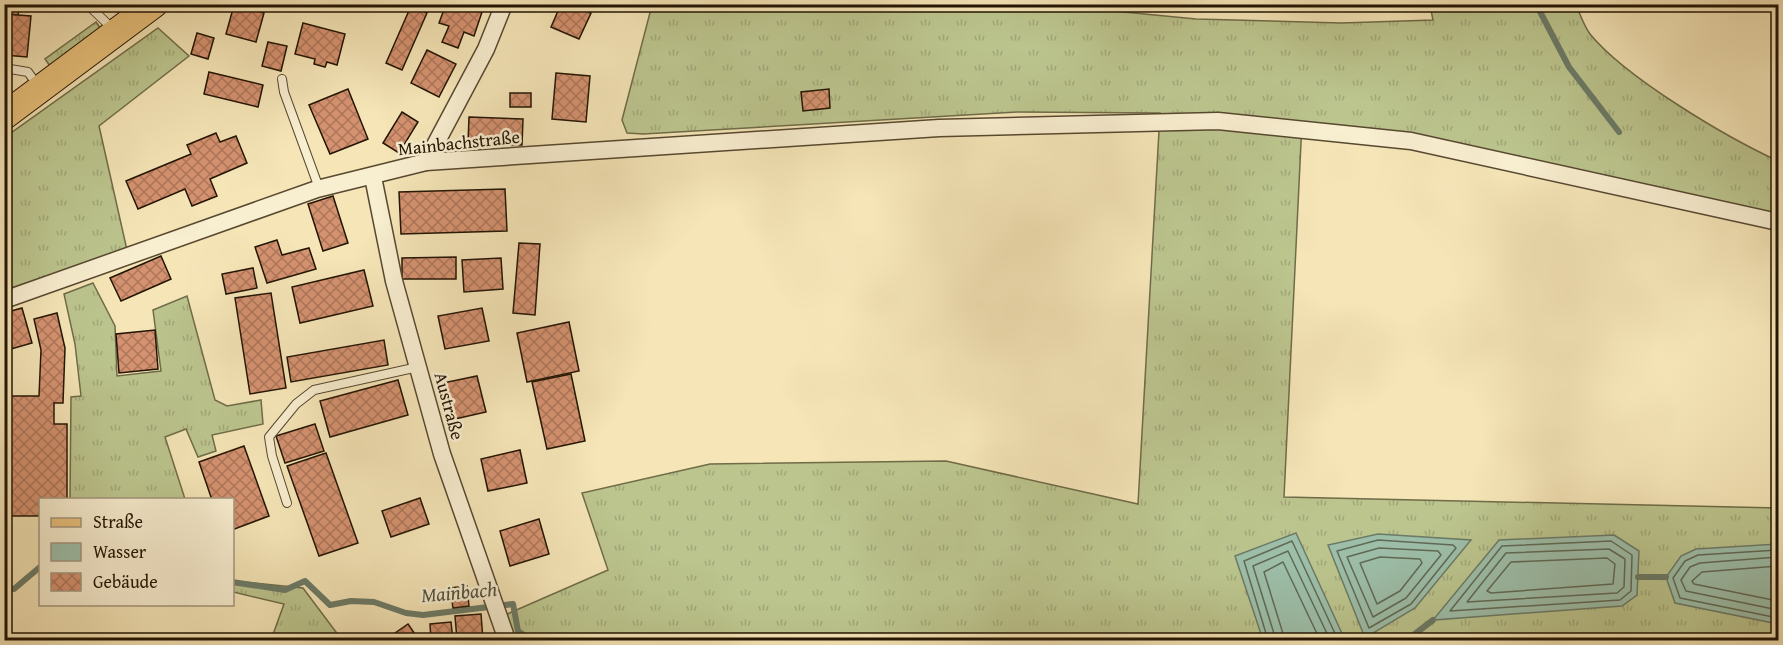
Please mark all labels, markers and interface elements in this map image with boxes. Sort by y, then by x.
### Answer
street label: Mainbachstraße [397,123,521,162]
street label: Austraße [428,369,471,443]
legend [39,498,234,606]
text: Straße [93,508,143,535]
text: Wasser [93,538,147,565]
text: Gebäude [93,568,158,595]
water label: Mainbach [420,574,498,609]

